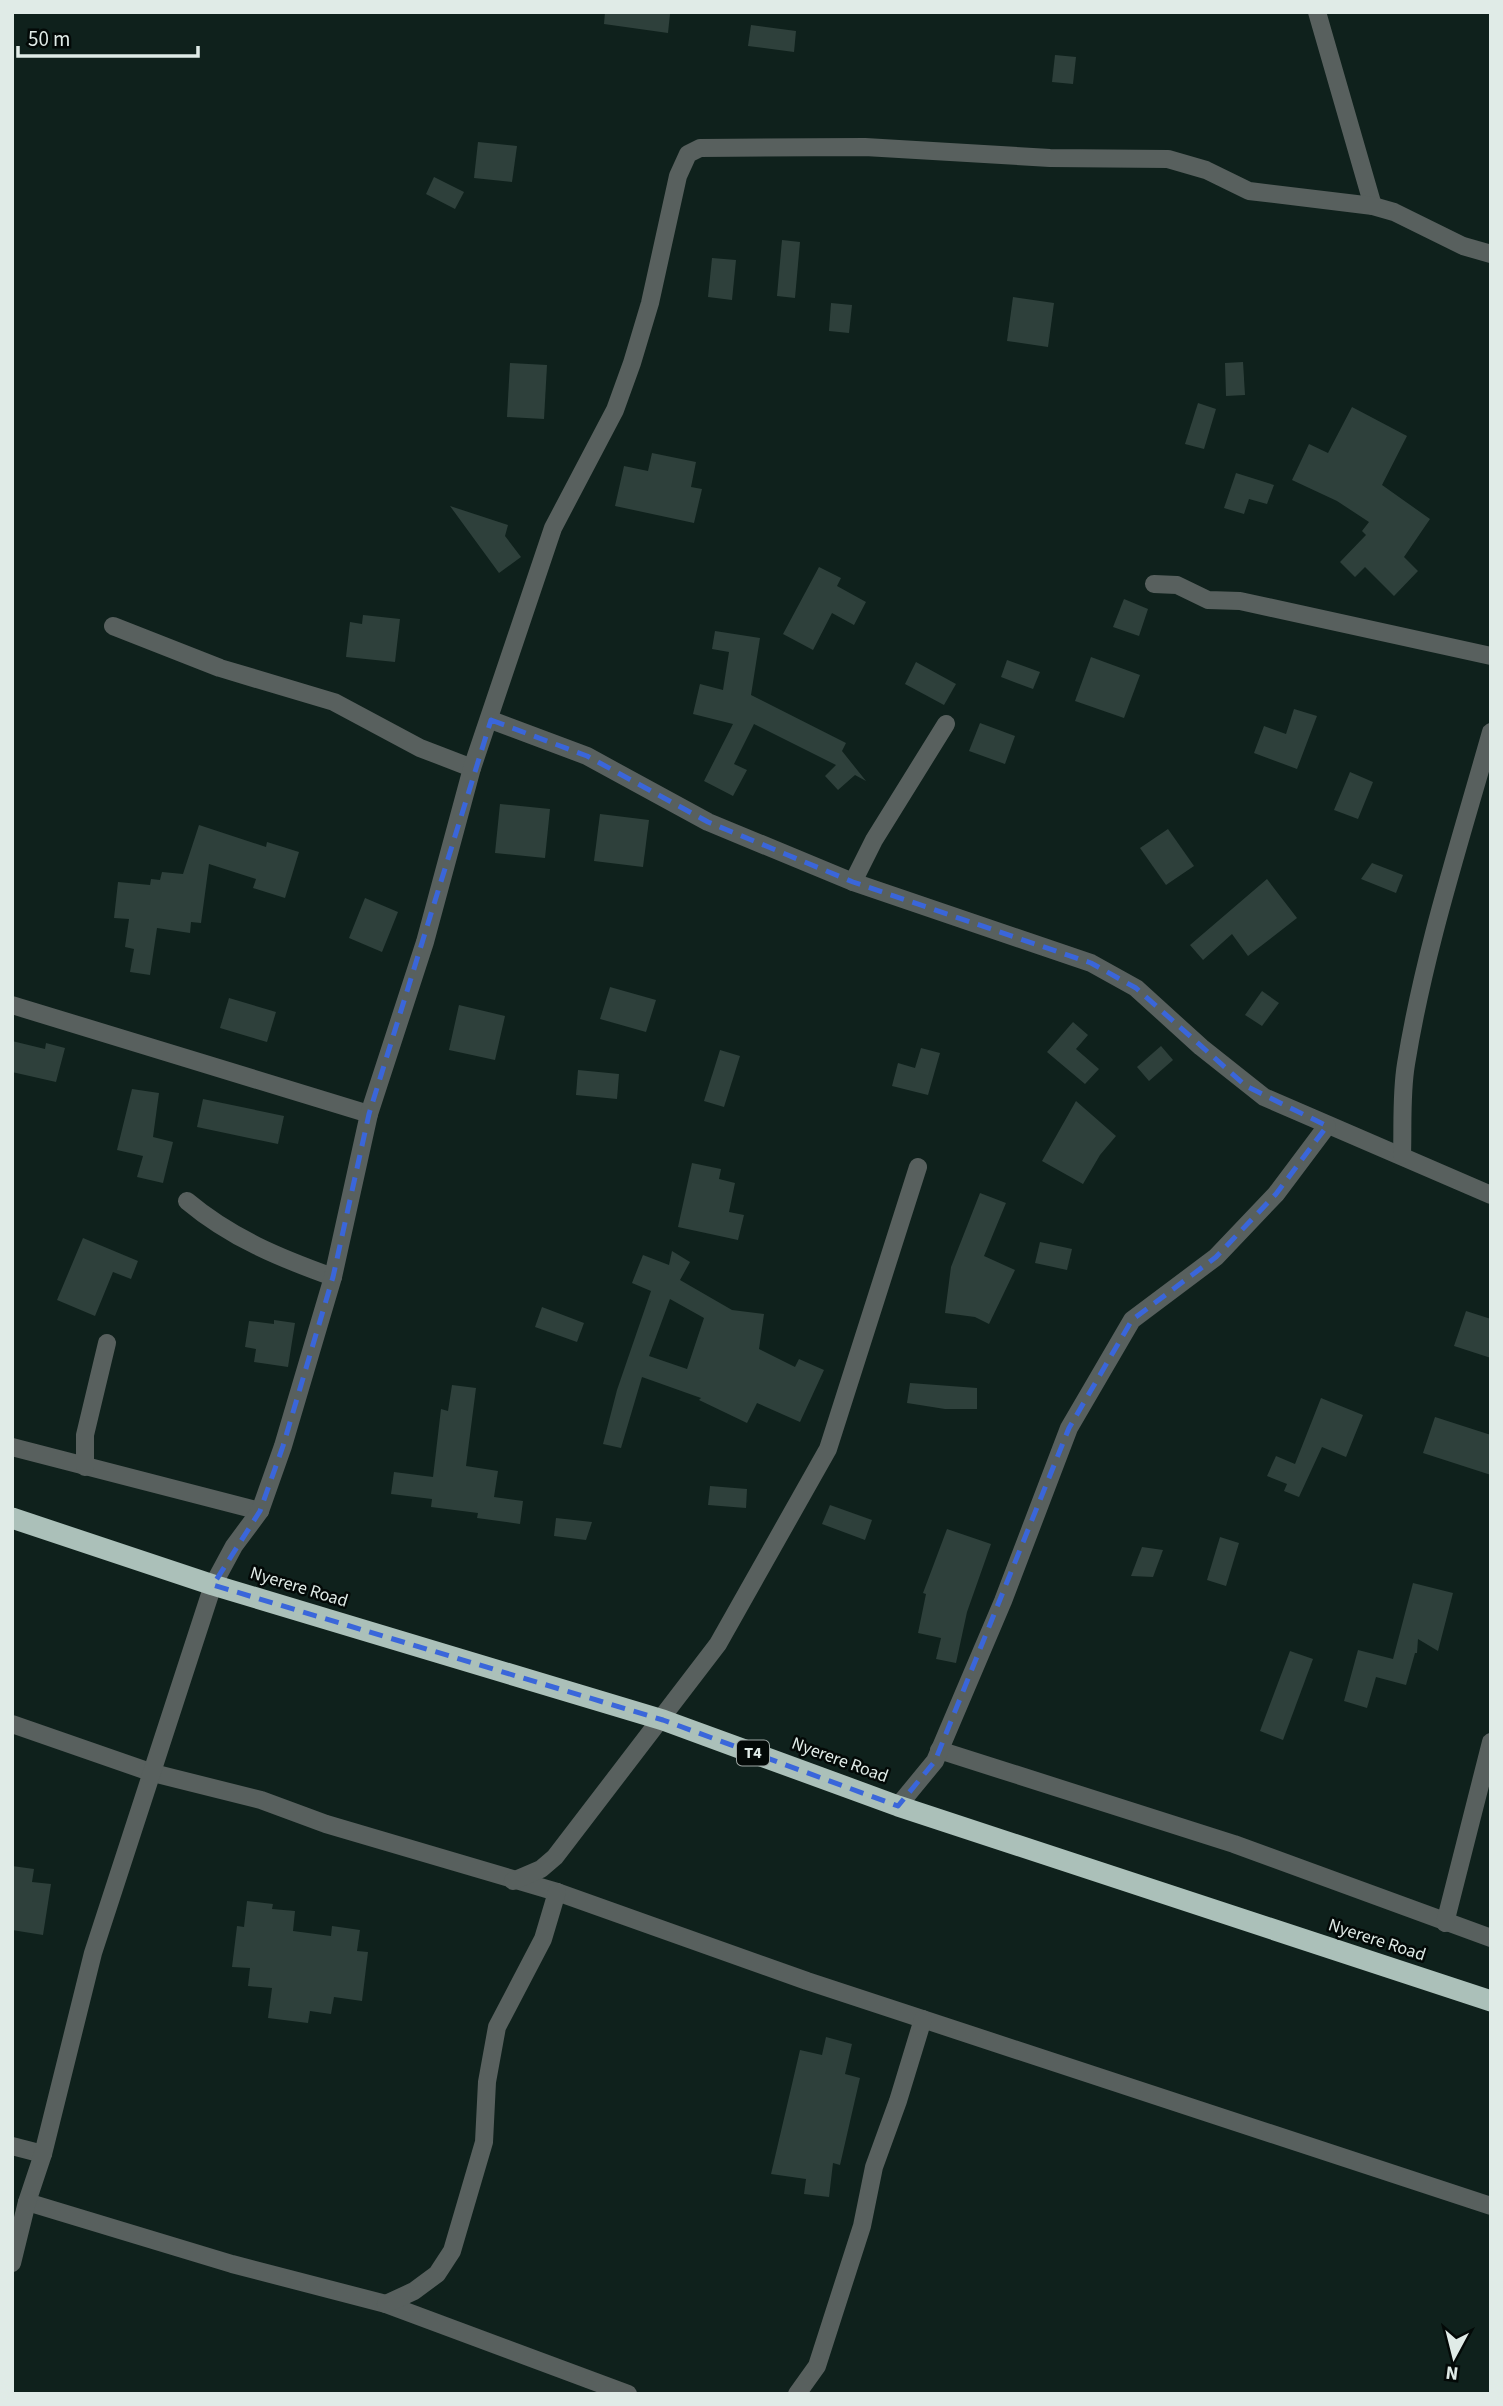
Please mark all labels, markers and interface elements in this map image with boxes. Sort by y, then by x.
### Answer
scale bar [18,14,198,58]
text: 50 m [28,24,70,54]
street label: Nyerere Road [247,1560,351,1614]
street label: Nyerere Road [788,1731,892,1789]
road number: T4 [737,1740,769,1765]
street label: Nyerere Road [1325,1912,1429,1968]
north arrow [1419,2322,1489,2392]
text: N [1444,2358,1460,2387]

